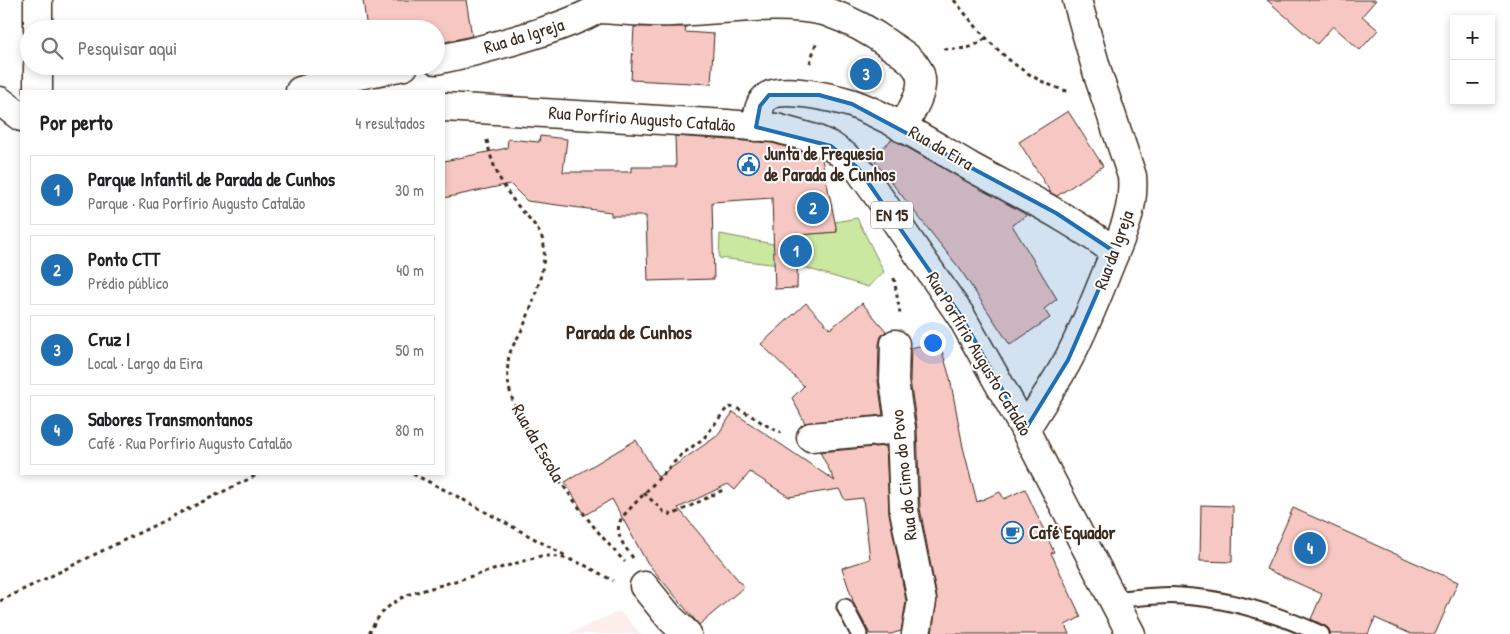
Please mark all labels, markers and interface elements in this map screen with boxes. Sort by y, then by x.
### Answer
street label: Rua da Igreja [481,12,567,60]
map controls [1450,15,1495,105]
button: + [1450,15,1495,60]
search box [20,20,445,75]
icon: search [38,34,66,62]
text: Pesquisar aqui [78,35,177,61]
pin: 3 [850,55,882,93]
button: − [1450,60,1495,105]
street label: Rua Porfírio Augusto Catalão [548,100,736,138]
text: Por perto [40,108,113,137]
text: 4 resultados [355,112,425,134]
street label: Rua da Eira [904,119,978,176]
place label: Junta de Freguesia de Parada de Cunhos [764,141,896,187]
public building icon: Junta de Freguesia de Parada de Cunhos [736,152,760,176]
text: Parque Infantil de Parada de Cunhos [88,166,335,192]
text: 1 [54,179,60,201]
text: 30 m [395,179,424,201]
pin: 2 [797,189,829,227]
text: Parque · Rua Porfírio Augusto Catalão [88,192,305,214]
road number: EN 15 [871,202,913,228]
street label: Rua da Igreja [1088,207,1139,293]
pin: 1 [780,232,812,270]
text: Ponto CTT [88,246,160,272]
text: 2 [53,259,61,281]
text: 40 m [396,259,424,281]
street label: Rua Porfírio Augusto Catalão [920,267,1038,440]
text: Prédio público [88,272,169,294]
district label: Parada de Cunhos [566,318,692,345]
text: Cruz I [88,326,130,352]
your location [920,330,946,356]
text: 3 [53,339,61,361]
text: 50 m [396,339,424,361]
text: Local · Largo da Eira [88,352,203,374]
street label: Rua da Escola [506,399,571,486]
text: Sabores Transmontanos [88,406,252,432]
street label: Rua do Cimo do Povo [884,408,923,542]
text: 4 [54,419,60,441]
text: 80 m [395,419,424,441]
text: Café · Rua Porfírio Augusto Catalão [88,432,292,454]
place label: Café Equador [1029,520,1116,546]
cafe icon: Café Equador [1001,521,1025,545]
pin: 4 [1294,529,1326,567]

